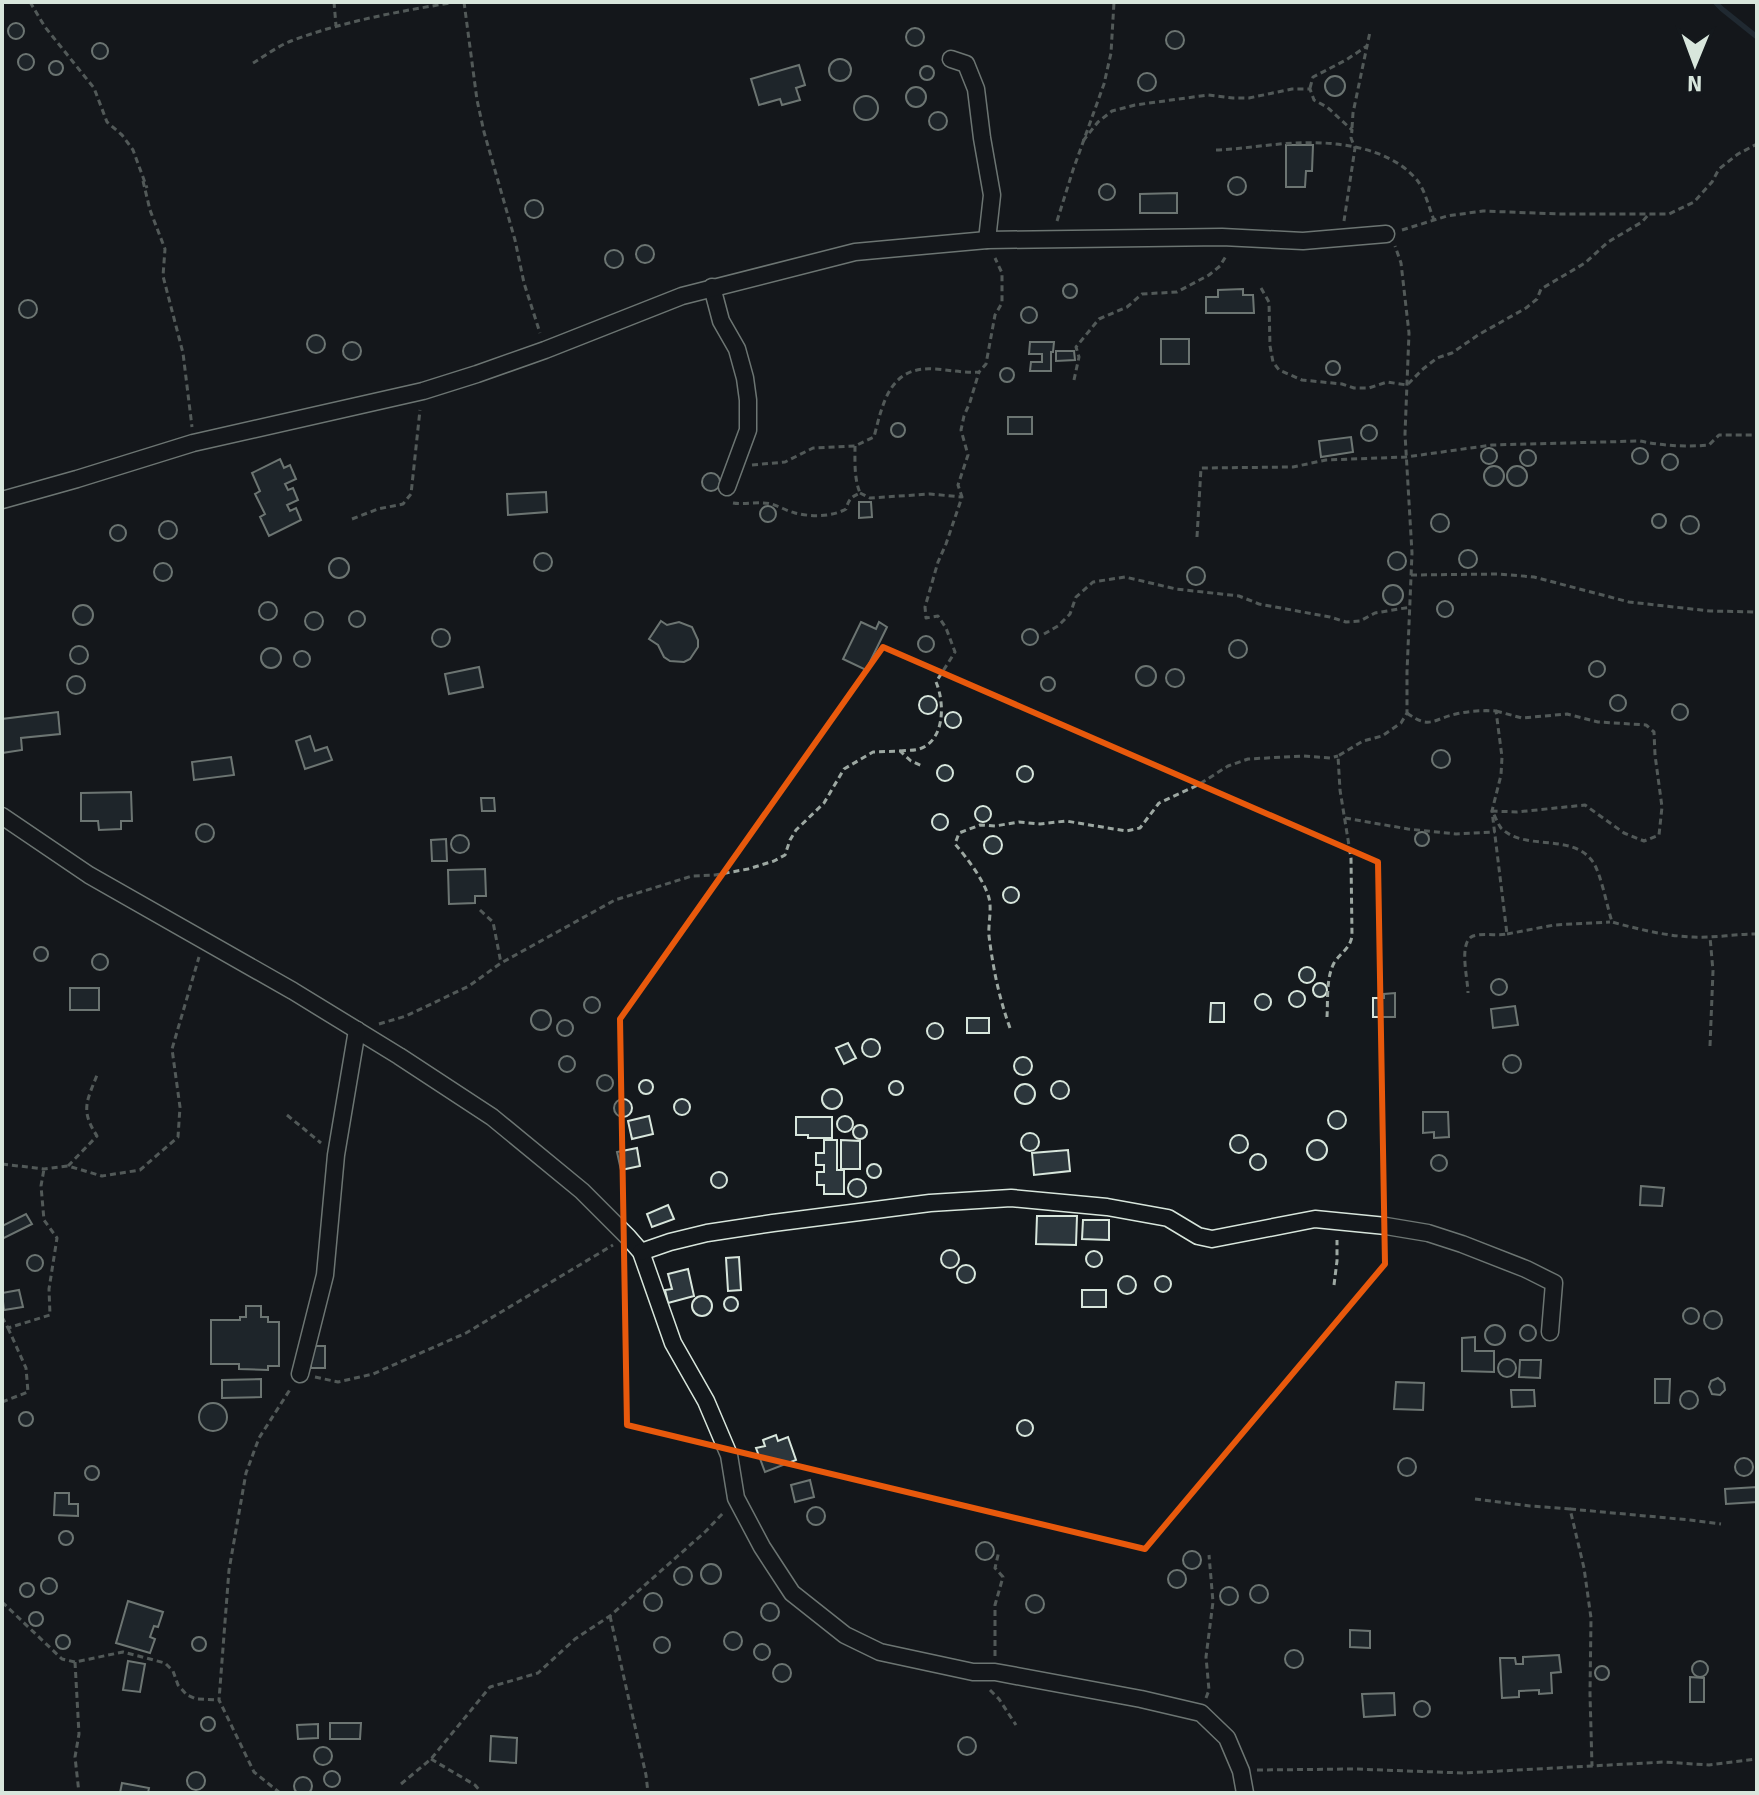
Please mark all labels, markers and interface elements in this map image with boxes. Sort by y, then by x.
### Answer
north arrow [1655,24,1735,104]
text: N [1687,70,1703,97]

